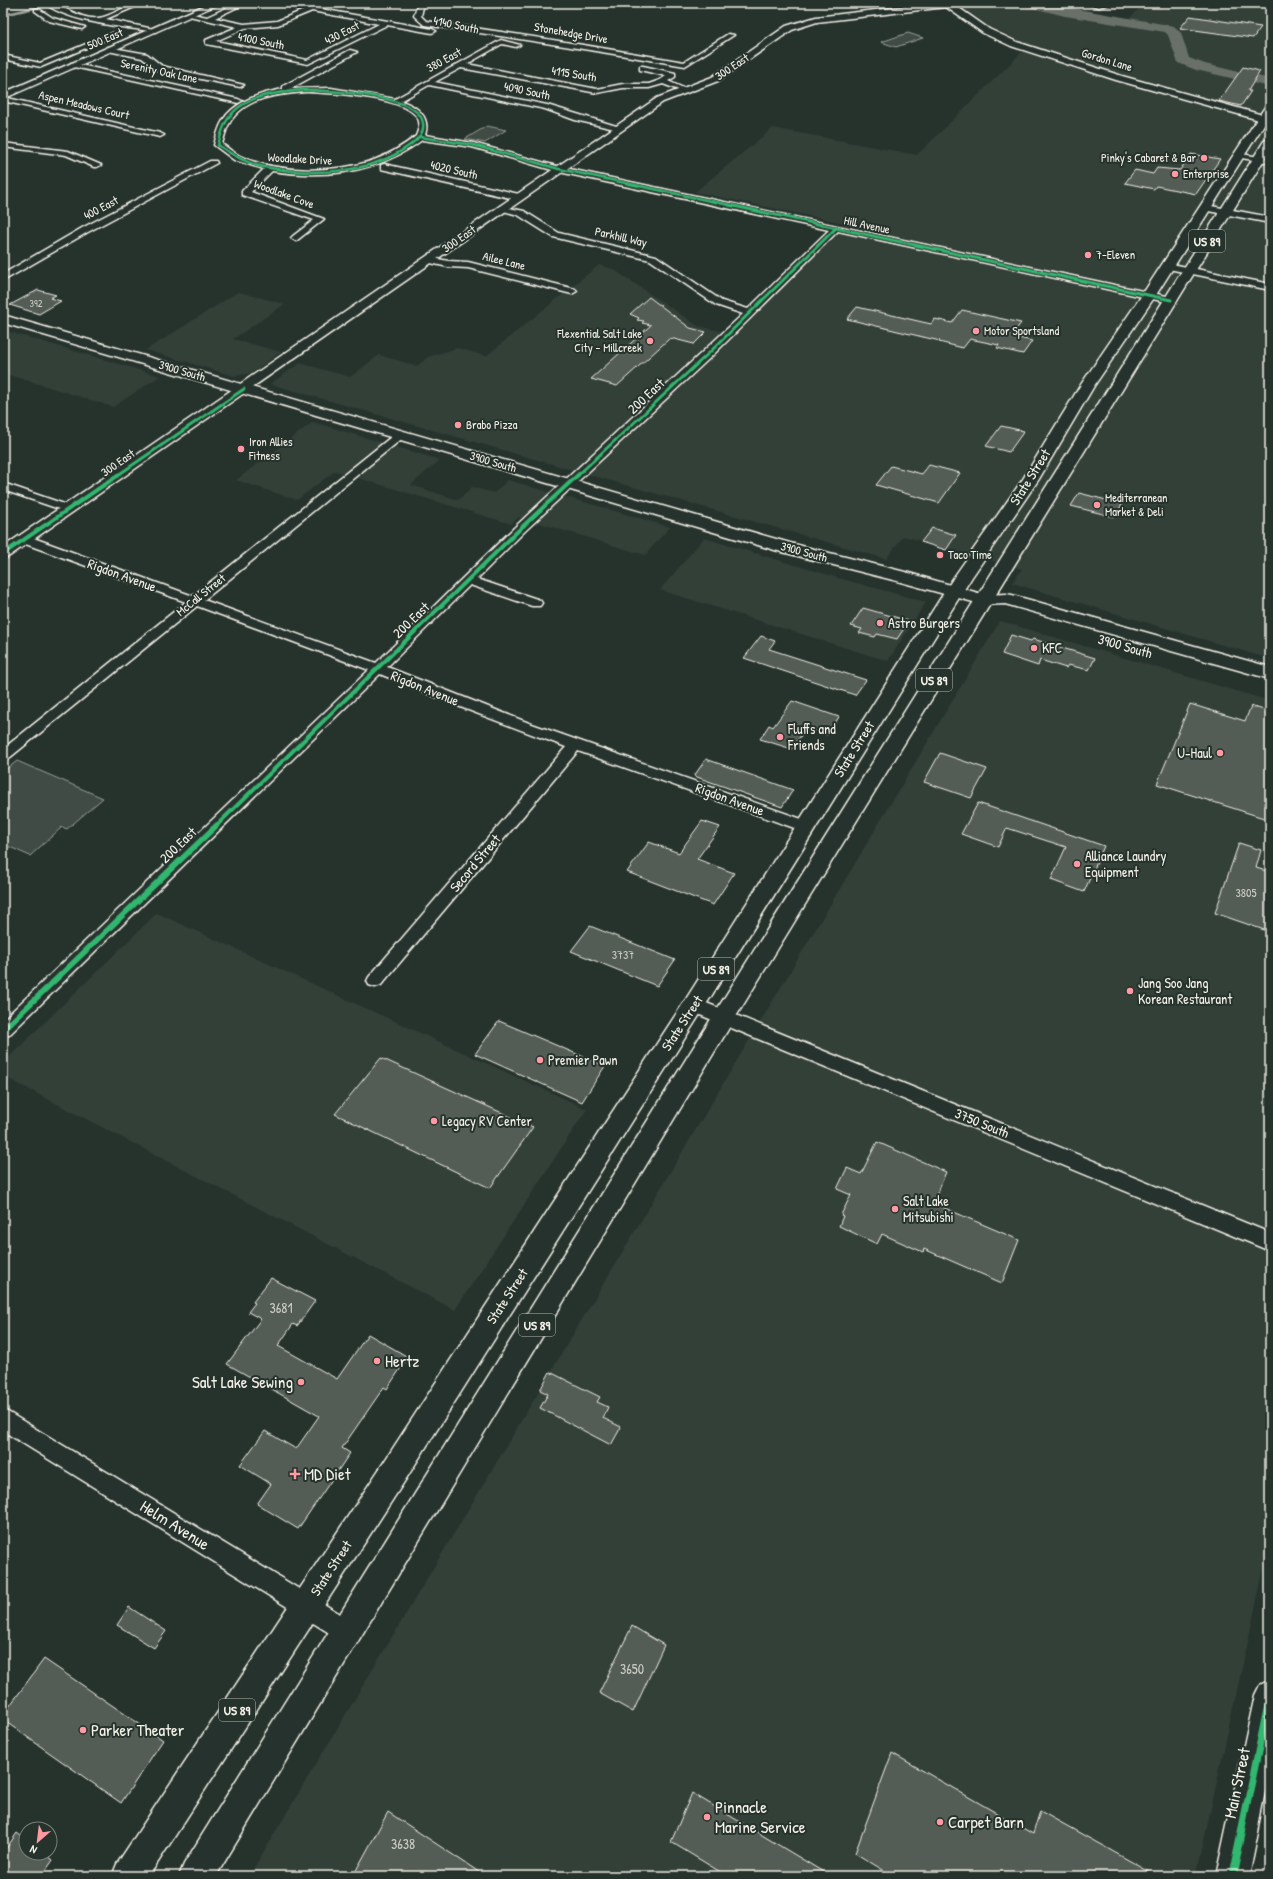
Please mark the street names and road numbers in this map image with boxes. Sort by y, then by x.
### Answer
street label: 4140 South [432,11,480,38]
street label: 430 East [322,16,363,48]
street label: Stonehedge Drive [533,18,610,47]
street label: 500 East [84,23,126,54]
street label: 4100 South [237,28,286,53]
street label: 380 East [423,43,465,76]
street label: Gordon Lane [1080,44,1135,75]
street label: 300 East [711,49,753,84]
street label: Serenity Oak Lane [119,54,199,87]
street label: 4115 South [550,62,598,85]
street label: 4090 South [502,77,552,104]
street label: Aspen Meadows Court [37,86,132,123]
street label: Woodlake Drive [267,148,333,169]
street label: 4020 South [429,156,479,183]
street label: Woodlake Cove [252,175,317,212]
street label: 400 East [81,191,122,224]
street label: Hill Avenue [843,211,892,238]
street label: 300 East [438,220,480,256]
street label: Parkhill Way [593,222,649,251]
road number: US 89 [1189,230,1225,252]
street label: Ailee Lane [481,247,527,274]
street label: 3900 South [157,356,207,385]
street label: 200 East [623,373,668,418]
street label: 300 East [97,444,139,480]
street label: State Street [1005,445,1054,508]
street label: 3900 South [468,447,518,476]
street label: 3900 South [779,537,829,566]
street label: Rigdon Avenue [85,553,160,597]
street label: McCall Street [172,569,230,620]
street label: 200 East [388,597,433,642]
street label: 3900 South [1096,629,1155,662]
street label: Rigdon Avenue [388,665,462,711]
road number: US 89 [916,669,952,691]
street label: State Street [829,717,878,780]
street label: Rigdon Avenue [693,777,768,821]
street label: 200 East [155,822,200,867]
street label: Secord Street [445,830,504,895]
road number: US 89 [698,958,734,980]
street label: State Street [656,991,707,1054]
street label: 3750 South [952,1103,1012,1142]
street label: State Street [481,1264,532,1327]
road number: US 89 [519,1314,555,1336]
street label: Helm Avenue [136,1494,215,1555]
street label: State Street [305,1536,356,1599]
road number: US 89 [219,1699,255,1721]
street label: Main Street [1218,1744,1255,1820]

